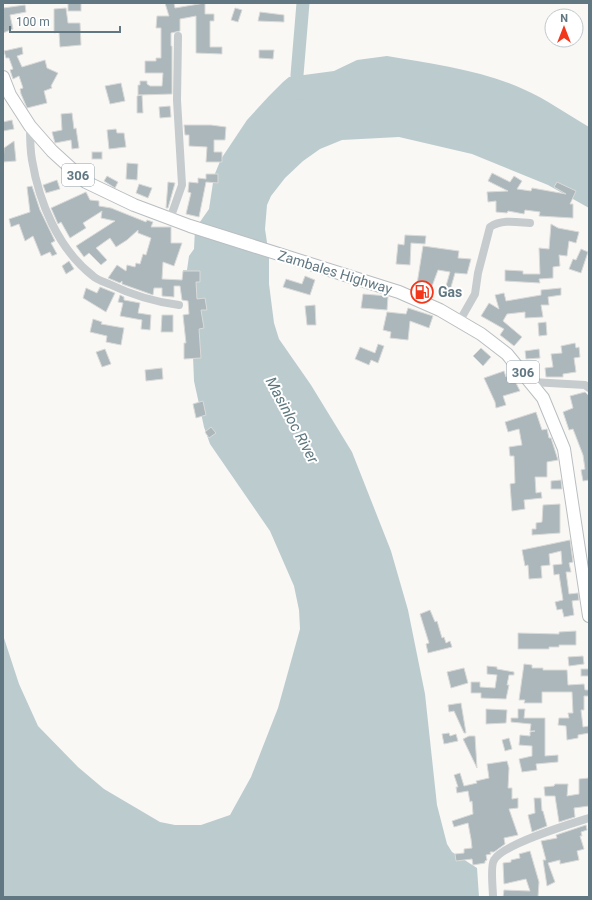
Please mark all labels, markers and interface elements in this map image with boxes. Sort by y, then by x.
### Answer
scale bar [10,8,120,34]
north arrow [544,8,584,48]
text: N [560,12,568,25]
text: 100 m [16,15,50,29]
road number: 306 [62,164,94,186]
street label: Zambales Highway [276,247,395,297]
fuel station icon: Gas [409,279,435,305]
place label: Gas [438,284,462,300]
road number: 306 [507,361,539,383]
water label: Masinloc River [262,374,323,467]

